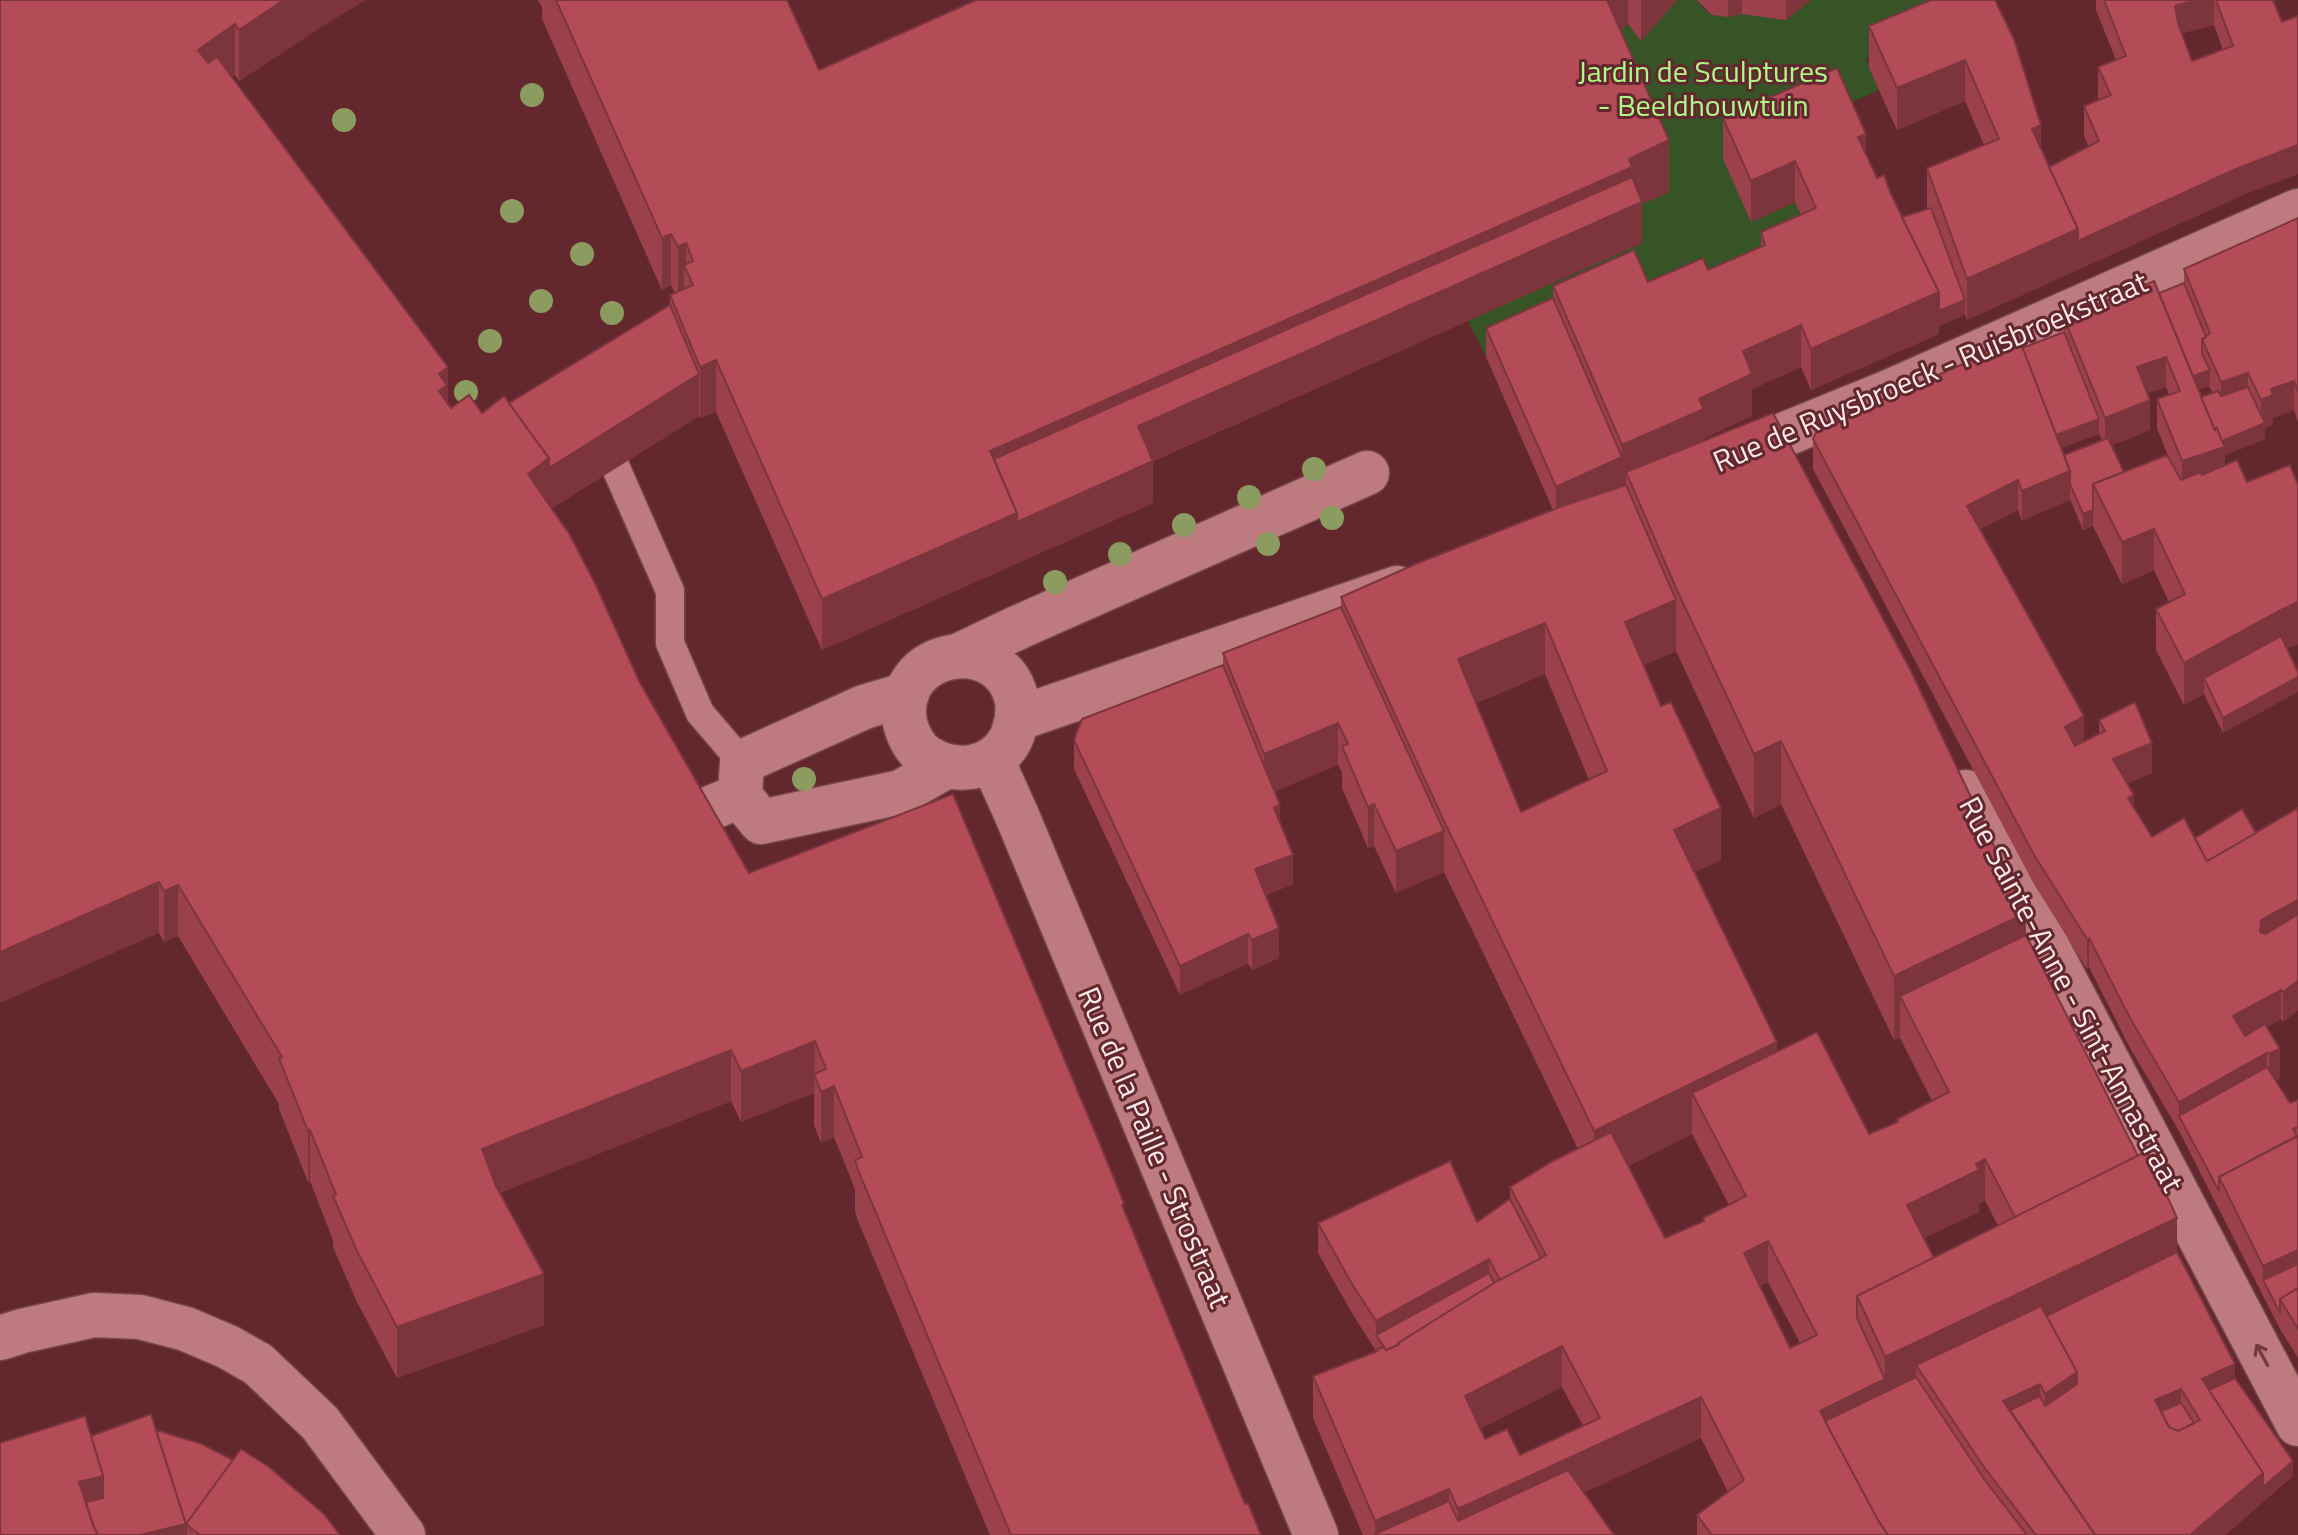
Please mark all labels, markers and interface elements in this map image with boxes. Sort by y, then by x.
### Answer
park label: Jardin de Sculptures - Beeldhouwtuin [1578,48,1828,128]
street label: Rue de Ruysbroeck - Ruisbroekstraat [1705,258,2155,484]
street label: Rue Sainte-Anne - Sint-Annastraat [1948,788,2196,1200]
street label: Rue de la Paille - Strostraat [1066,979,1244,1315]
one-way arrow [2253,1343,2269,1367]

